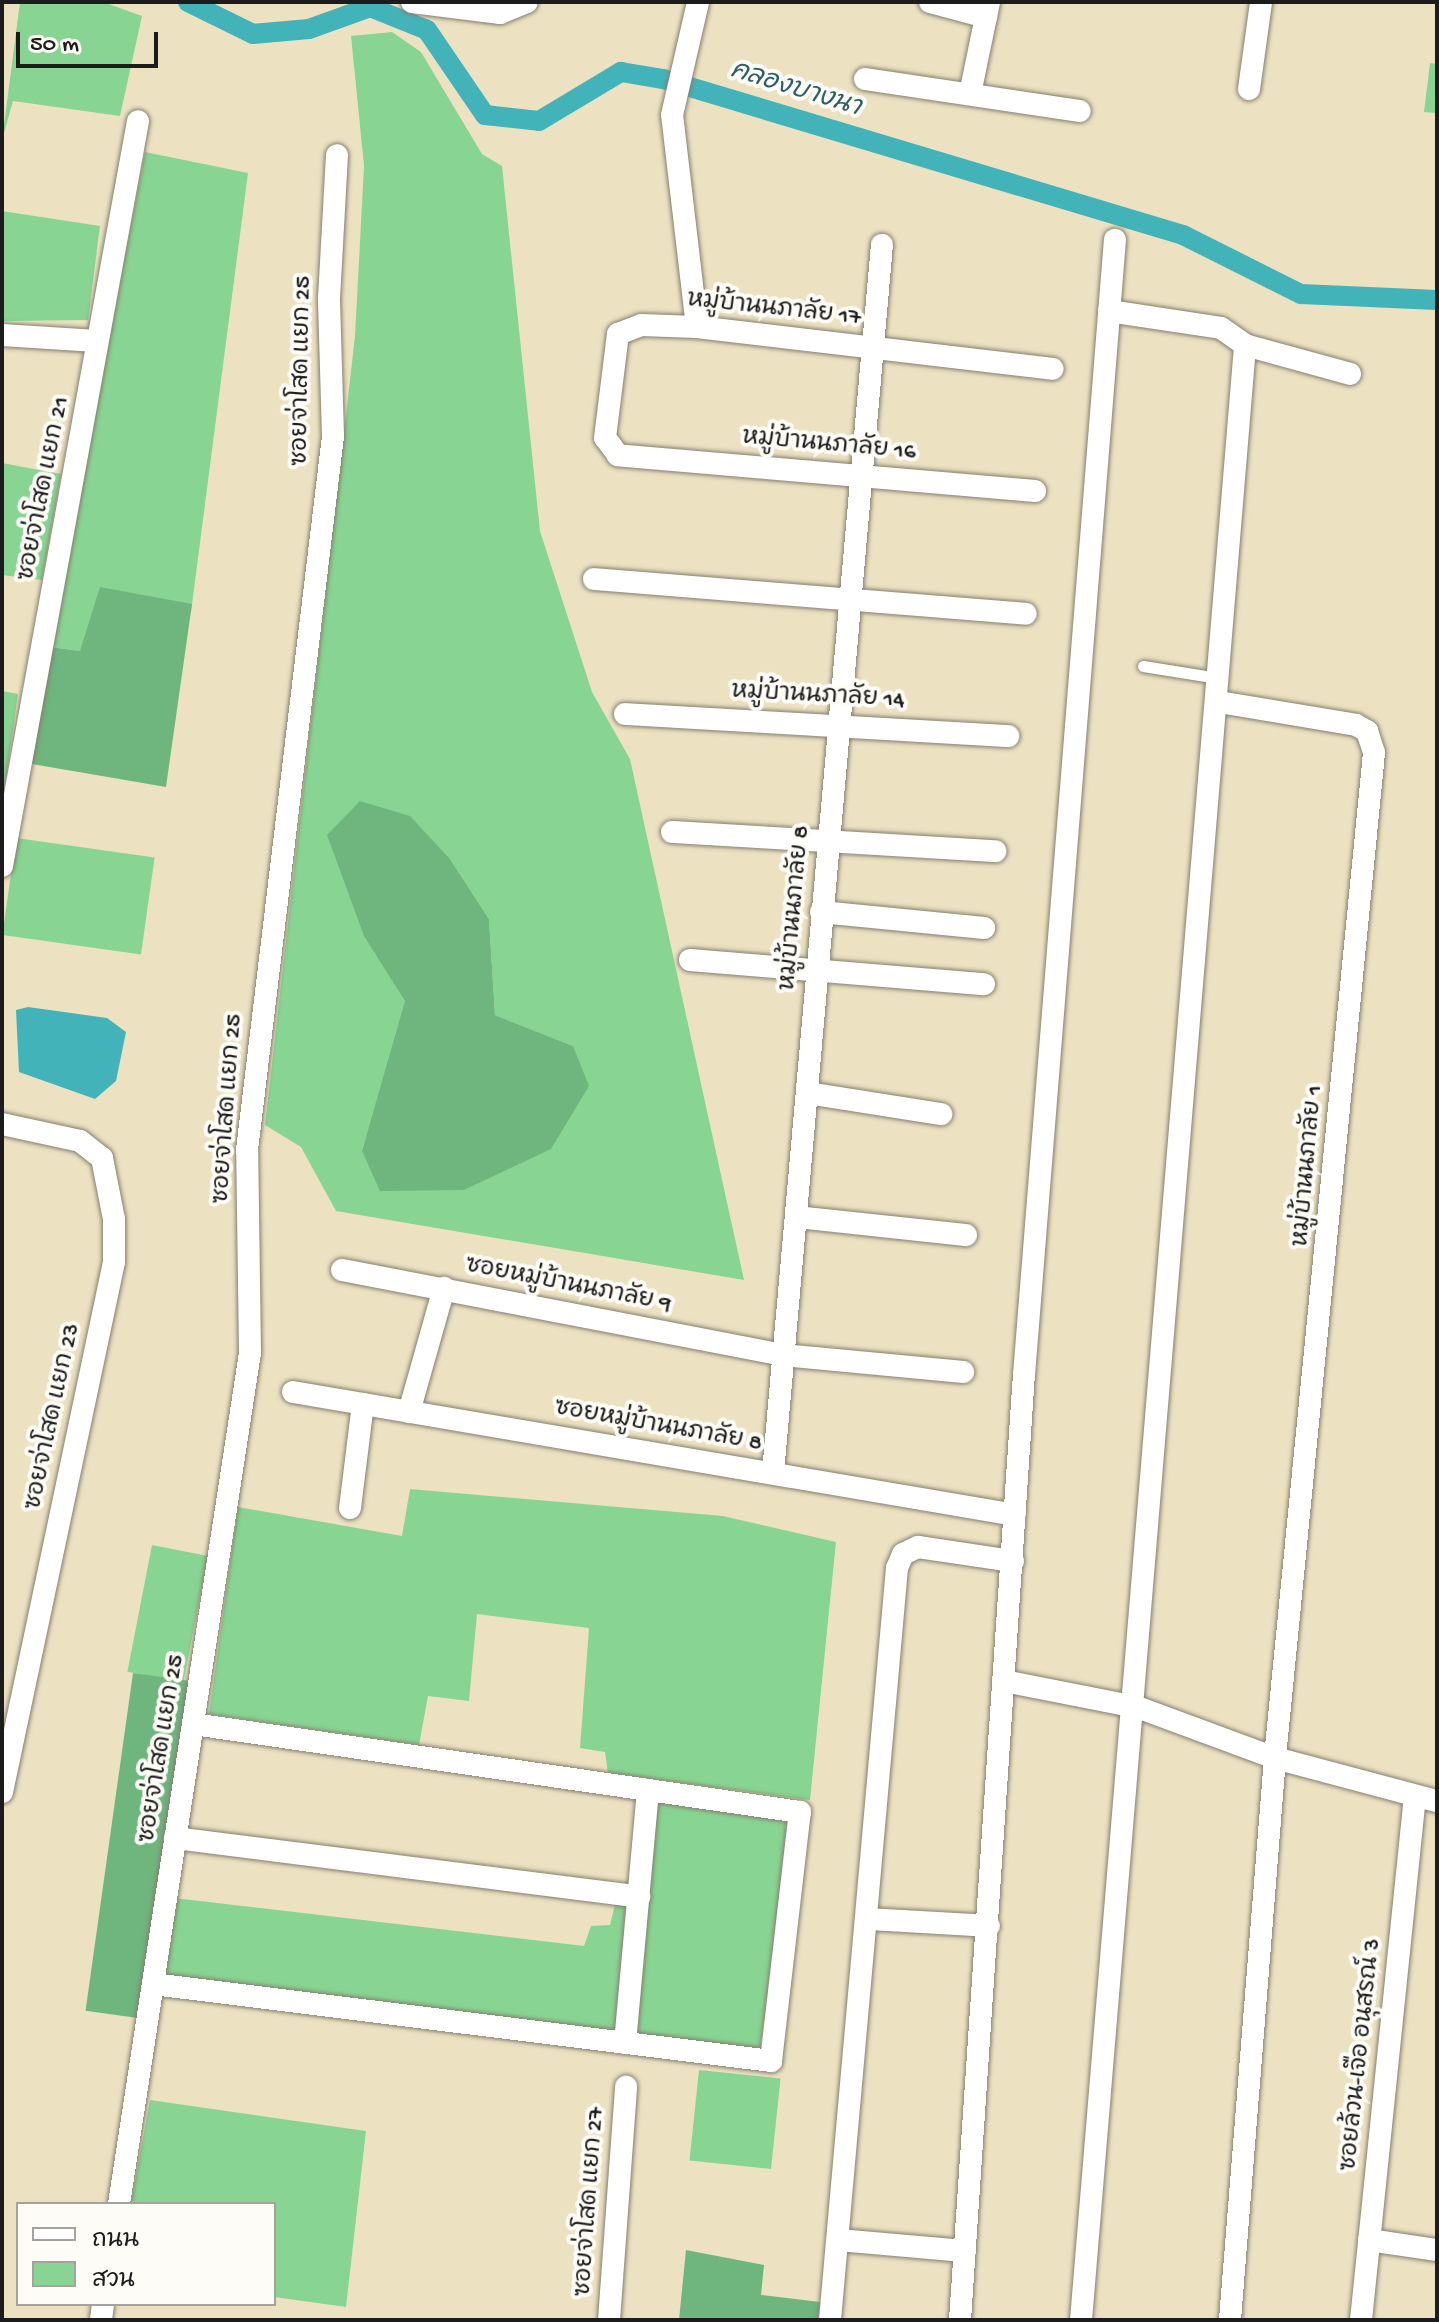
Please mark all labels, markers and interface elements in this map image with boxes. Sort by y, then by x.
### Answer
scale bar [20,16,162,66]
text: 50 m [30,31,79,60]
water label: คลองบางนา [726,56,864,126]
street label: ซอยจ่าโสด แยก 25 [287,276,319,466]
street label: หมู่บ้านนภาลัย 17 [686,287,862,333]
street label: ซอยจ่าโสด แยก 21 [13,394,77,584]
street label: หมู่บ้านนภาลัย 16 [741,424,917,468]
street label: หมู่บ้านนภาลัย 14 [731,678,905,716]
street label: หมู่บ้านนภาลัย 8 [774,824,818,992]
street label: ซอยจ่าโสด แยก 25 [208,1013,250,1205]
street label: หมู่บ้านนภาลัย 1 [1288,1084,1330,1248]
street label: ซอยหมู่บ้านนภาลัย 9 [463,1252,673,1320]
street label: ซอยจ่าโสด แยก 23 [20,1321,88,1513]
street label: ซอยหมู่บ้านนภาลัย 8 [552,1395,764,1459]
street label: ซอยจ่าโสด แยก 25 [134,1653,192,1845]
street label: ซอยล้วน-เจือ อนุสรณ์ 3 [1335,1937,1389,2173]
street label: ซอยจ่าโสด แยก 27 [570,2106,612,2298]
legend [16,2202,276,2306]
text: ถนน [92,2227,139,2256]
text: สวน [92,2267,135,2296]

